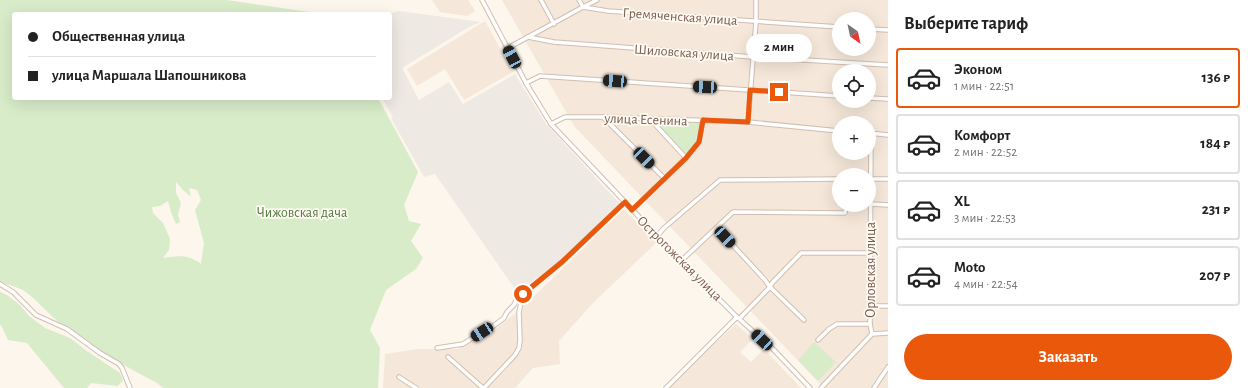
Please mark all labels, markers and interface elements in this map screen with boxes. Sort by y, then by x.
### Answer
street label: Гремяченская улица [622,6,739,28]
north arrow [832,12,876,56]
map controls [832,12,876,212]
text: Выберите тариф [904,15,1028,33]
text: Общественная улица [52,29,185,44]
callout: 2 мин [746,34,812,62]
text: 2 мин [764,41,794,54]
street label: Шиловская улица [634,43,735,64]
car [501,44,523,70]
icon: car [906,60,942,96]
text: Эконом [954,62,1002,77]
button: locate [832,64,876,108]
text: улица Маршала Шапошникова [52,68,246,83]
text: 136 ₽ [1202,70,1230,85]
car [603,74,627,88]
car [693,80,717,94]
text: 1 мин · 22:51 [954,80,1014,93]
route end [770,83,788,101]
street label: улица Есенина [603,112,688,128]
button: + [832,116,876,160]
icon: car [906,126,942,162]
text: Комфорт [954,128,1010,143]
text: 184 ₽ [1200,136,1230,151]
car [631,145,657,171]
text: 2 мин · 22:52 [954,146,1017,159]
button: − [832,168,876,212]
icon: car [906,192,942,228]
text: XL [954,194,970,209]
text: 231 ₽ [1202,202,1230,217]
park label: Чижовская дача [257,206,348,220]
text: 3 мин · 22:53 [954,212,1016,225]
street label: Острогожская улица [634,213,725,304]
street label: Орловская улица [864,221,878,318]
car [712,224,738,250]
icon: car [906,258,942,294]
text: Moto [954,260,986,275]
text: 207 ₽ [1199,268,1230,283]
text: 4 мин · 22:54 [954,278,1018,291]
route start [514,285,532,303]
car [469,320,495,344]
car [749,327,775,353]
button: Заказать [904,334,1232,380]

